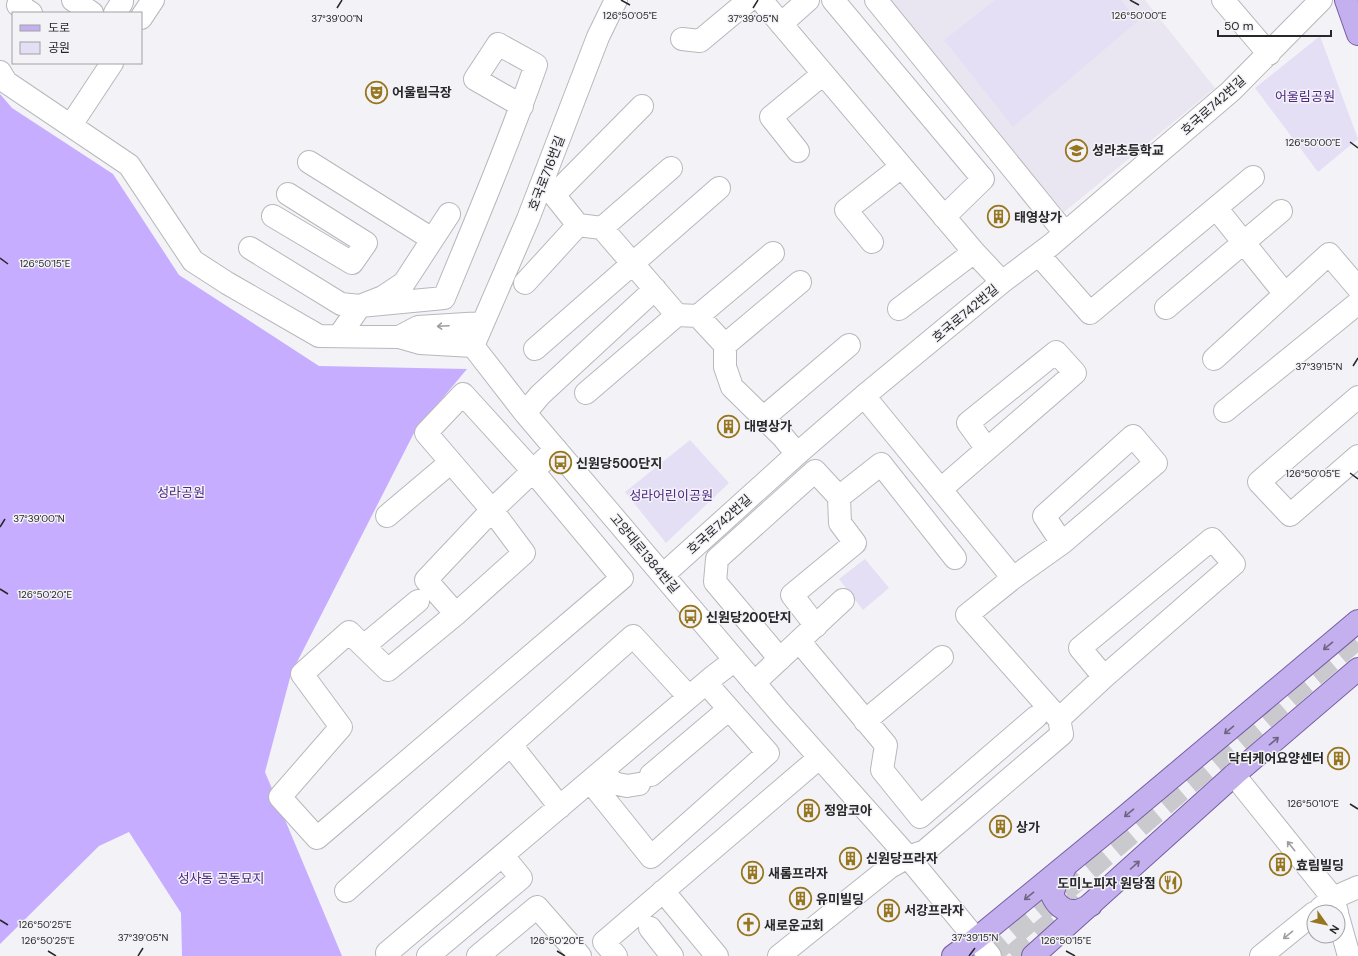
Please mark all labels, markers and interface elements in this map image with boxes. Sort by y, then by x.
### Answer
text: 126°50'05"E [603,9,658,22]
text: 126°50'00"E [1111,9,1167,22]
legend [12,12,142,64]
text: 37°39'00"N [311,12,363,25]
text: 37°39'05"N [728,12,778,25]
scale bar [1218,12,1331,38]
text: 50 m [1224,18,1253,34]
text: 도로 [48,20,70,36]
text: 공원 [48,40,70,56]
street label: 호국로742번길 [1177,72,1249,139]
theatre icon: 어울림극장 [363,79,389,105]
place label: 어울림극장 [392,84,452,101]
park label: 어울림공원 [1275,88,1335,105]
street label: 호국로716번길 [524,133,569,213]
text: 126°50'00"E [1285,136,1341,149]
school or university icon: 성라초등학교 [1064,137,1090,163]
place label: 성라초등학교 [1092,142,1164,159]
building icon: 태영상가 [985,204,1011,230]
place label: 태영상가 [1014,209,1062,226]
text: 126°50'15"E [20,257,71,270]
street label: 호국로742번길 [929,281,1002,346]
one-way arrow [437,322,450,329]
text: 37°39'15"N [1296,360,1343,373]
building icon: 대명상가 [716,413,742,439]
place label: 대명상가 [744,418,792,435]
bus stop icon: 신원당500단지 [547,450,573,476]
place label: 신원당500단지 [576,455,662,472]
text: 126°50'05"E [1286,467,1341,480]
park label: 성라공원 [157,484,205,501]
park label: 성라어린이공원 [629,487,713,504]
street label: 호국로742번길 [683,491,755,558]
street label: 고양대로1384번길 [606,510,683,597]
text: 37°39'00"N [13,512,65,525]
text: 126°50'20"E [18,588,72,601]
bus stop icon: 신원당200단지 [677,604,703,630]
place label: 신원당200단지 [706,609,792,626]
one-way arrow [1323,641,1333,650]
one-way arrow [1223,725,1234,734]
one-way arrow [1268,736,1279,745]
building icon: 닥터케어요양센터 [1326,745,1352,771]
place label: 닥터케어요양센터 [1228,750,1324,767]
building icon: 정암코아 [796,797,822,823]
text: 126°50'10"E [1287,797,1339,810]
place label: 정암코아 [824,802,872,819]
one-way arrow [1124,809,1135,818]
building icon: 상가 [987,814,1013,840]
place label: 상가 [1016,819,1040,836]
one-way arrow [1287,841,1295,852]
building icon: 신원당프라자 [838,845,864,871]
place label: 신원당프라자 [866,850,938,867]
building icon: 효림빌딩 [1268,852,1294,878]
place label: 효림빌딩 [1296,857,1344,874]
building icon: 새롬프라자 [739,860,765,886]
one-way arrow [1130,860,1140,869]
place label: 새롬프라자 [768,865,828,882]
park label: 성사동 공동묘지 [177,870,265,887]
restaurant icon: 도미노피자 원당점 [1158,870,1184,896]
place label: 도미노피자 원당점 [1057,875,1156,892]
building icon: 유미빌딩 [788,886,814,912]
place label: 유미빌딩 [816,891,864,908]
one-way arrow [1023,891,1034,900]
building icon: 서강프라자 [876,897,902,923]
place label: 서강프라자 [904,902,964,919]
north arrow [1306,904,1346,944]
church icon: 새로운교회 [736,912,762,938]
place label: 새로운교회 [764,917,824,934]
text: 126°50'25"E [18,918,72,931]
text: N [1326,922,1342,937]
one-way arrow [1282,930,1293,939]
text: 37°39'05"N [118,931,168,944]
text: 37°39'15"N [952,931,999,944]
text: 126°50'25"E [21,934,75,947]
text: 126°50'20"E [530,934,584,947]
text: 126°50'15"E [1041,934,1092,947]

